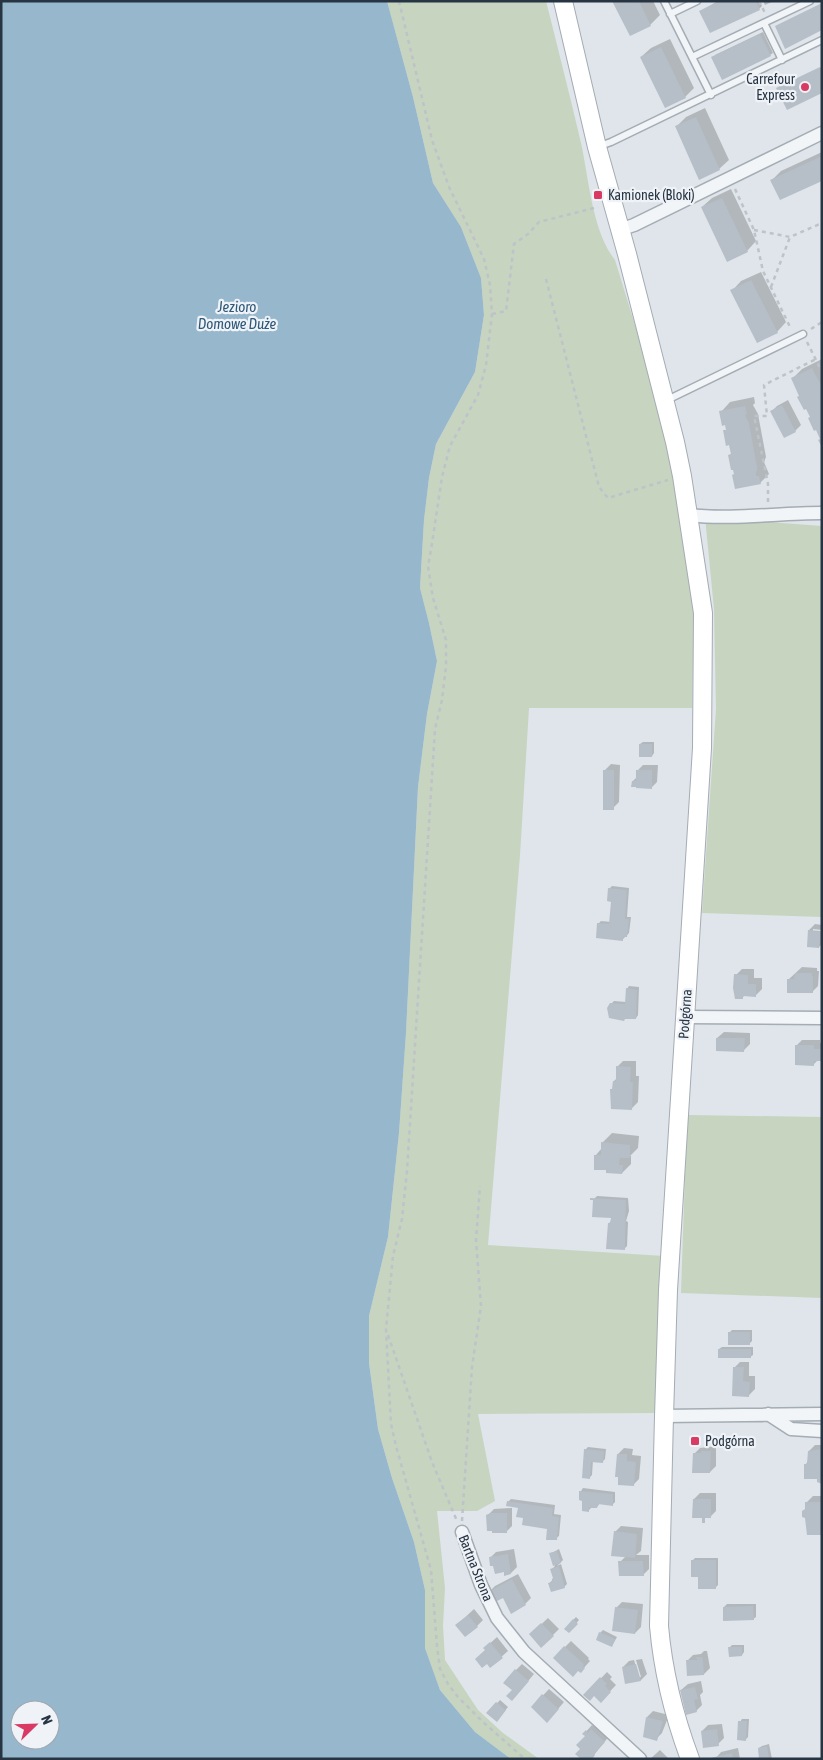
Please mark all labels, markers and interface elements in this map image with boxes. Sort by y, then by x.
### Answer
place label: Carrefour Express [746,71,796,103]
marker: Carrefour Express [799,81,811,93]
place label: Kamionek (Bloki) [608,187,695,203]
marker: Kamionek (Bloki) [592,189,604,201]
water label: Jezioro Domowe Duże [198,298,276,332]
street label: Podgórna [675,989,695,1039]
place label: Podgórna [705,1433,755,1449]
marker: Podgórna [689,1435,701,1447]
street label: Bartna Strona [455,1532,497,1604]
north arrow [10,1700,60,1750]
text: N [38,1713,56,1727]

